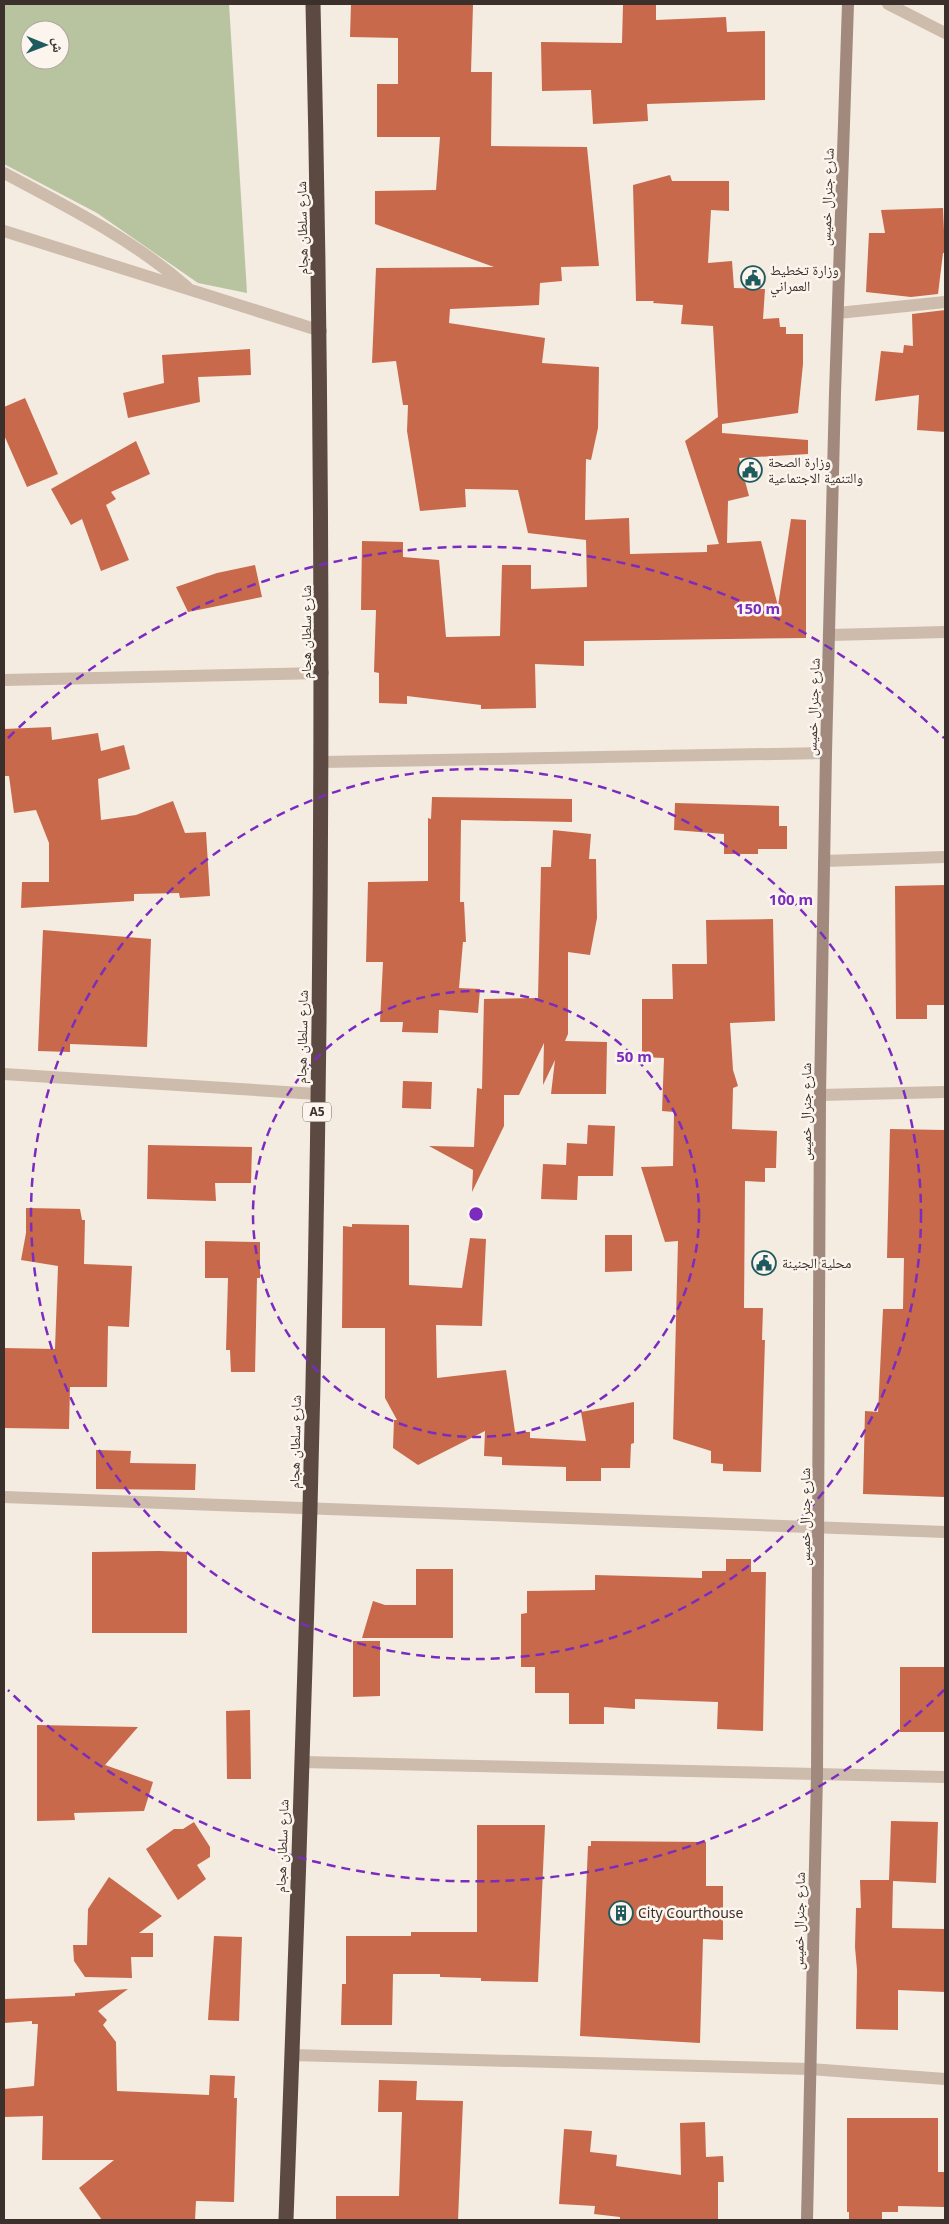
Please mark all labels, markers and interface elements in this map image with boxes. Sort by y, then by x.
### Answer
north arrow [20,20,70,70]
text: ش [49,38,68,53]
street label: شارع جنرال خميس [815,148,839,246]
street label: شارع سلطان هجام [291,181,313,275]
place label: وزارة تخطيط العمراني [770,260,839,298]
public building icon: وزارة تخطيط العمراني [740,265,766,291]
place label: وزارة الصحة والتنمية الاجتماعية [768,452,863,487]
public building icon: وزارة الصحة والتنمية الاجتماعية [737,457,763,483]
street label: شارع سلطان هجام [296,585,316,679]
text: 150 m [736,598,780,618]
street label: شارع جنرال خميس [801,658,825,756]
text: 100 m [769,889,813,909]
street label: شارع سلطان هجام [291,990,313,1084]
text: 50 m [616,1046,652,1066]
street label: شارع جنرال خميس [796,1063,816,1161]
road number: A5 [303,1102,331,1122]
centre of rings [467,1205,485,1223]
public building icon: محلية الجنينة [751,1250,777,1276]
place label: محلية الجنينة [782,1253,851,1272]
street label: شارع سلطان هجام [284,1395,306,1489]
street label: شارع جنرال خميس [795,1468,815,1566]
street label: شارع سلطان هجام [270,1799,294,1893]
street label: شارع جنرال خميس [788,1872,810,1970]
building icon: City Courthouse [608,1900,634,1926]
place label: City Courthouse [638,1903,744,1922]

